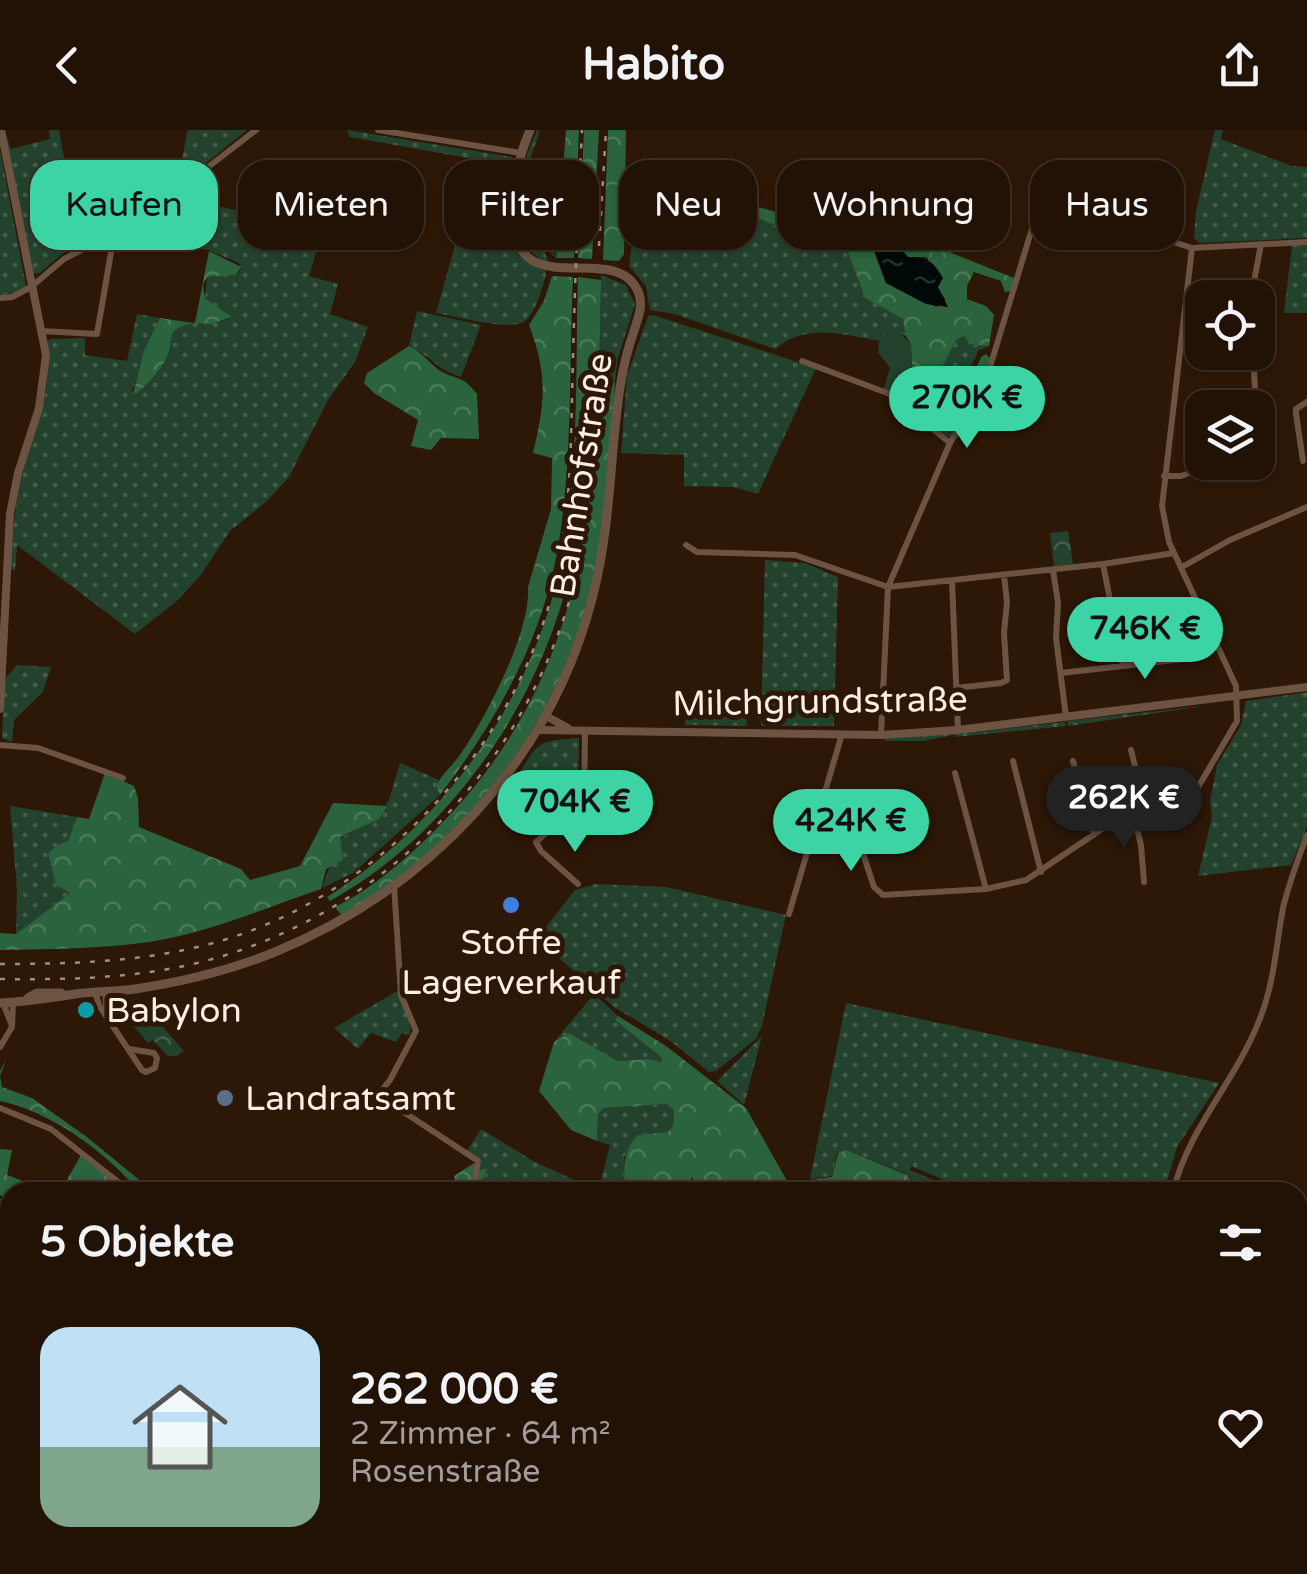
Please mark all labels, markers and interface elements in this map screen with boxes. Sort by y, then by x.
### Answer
icon: back [40,38,95,93]
text: Habito [582,38,725,92]
icon: share [1212,38,1267,93]
chip: Kaufen [30,160,218,250]
chip: Mieten [238,160,424,250]
chip: Filter [444,160,599,250]
chip: Neu [619,160,757,250]
chip: Wohnung [777,160,1010,250]
chip: Haus [1030,160,1184,250]
map controls [1185,280,1275,480]
button: locate [1185,280,1275,370]
street label: Bahnhofstraße [542,350,622,600]
pin: 270K € [886,366,1048,451]
text: 270K € [911,379,1023,417]
button: layers [1185,390,1275,480]
pin: 746K € [1064,597,1226,682]
text: 746K € [1089,610,1201,648]
street label: Milchgrundstraße [672,678,968,726]
pin: 262K € [1043,766,1205,851]
pin: 704K € [494,770,656,855]
text: 262K € [1068,779,1180,817]
text: 704K € [519,783,631,821]
pin: 424K € [770,789,932,874]
text: 424K € [795,802,907,840]
marker: Stoffe Lagerverkauf [500,894,522,916]
place label: Stoffe Lagerverkauf [401,922,621,1004]
place label: Babylon [106,990,242,1032]
marker: Babylon [75,999,97,1021]
place label: Landratsamt [245,1078,456,1120]
marker: Landratsamt [214,1087,236,1109]
icon: filters [1213,1215,1268,1270]
text: 5 Objekte [40,1217,234,1268]
text: 262 000 € [350,1364,559,1415]
icon: home [120,1367,240,1487]
icon: heart [1213,1400,1268,1455]
text: 2 Zimmer · 64 m² [350,1415,611,1453]
text: Rosenstraße [350,1453,540,1491]

